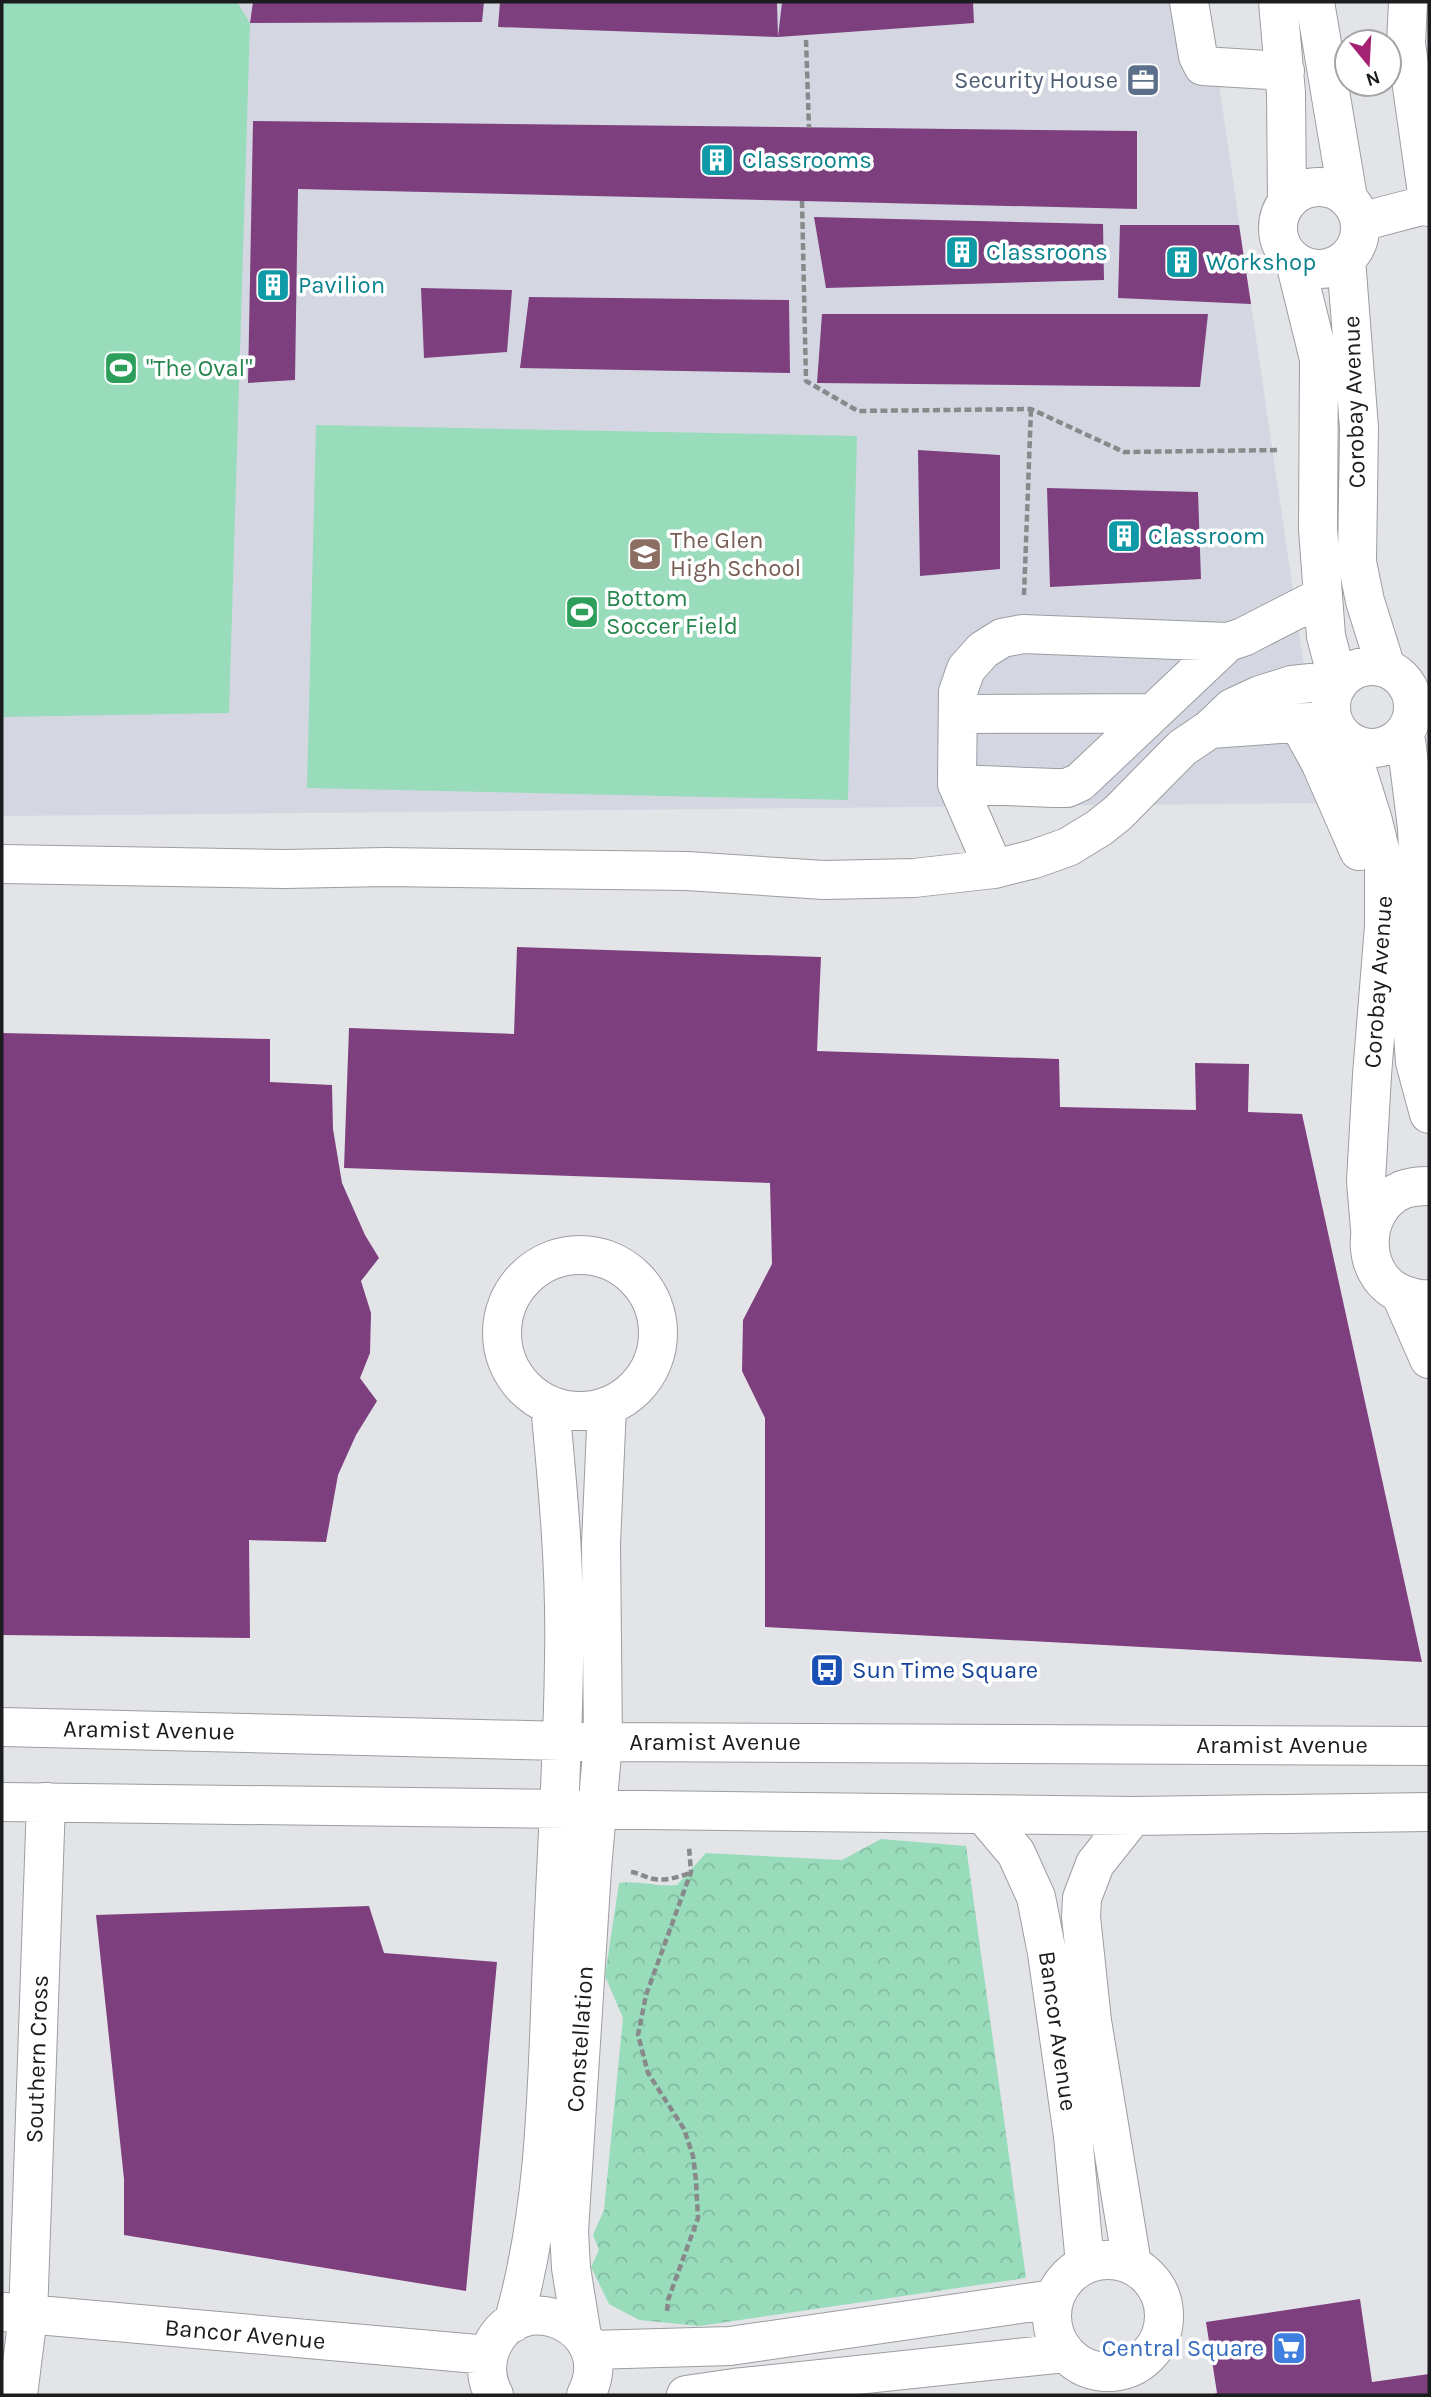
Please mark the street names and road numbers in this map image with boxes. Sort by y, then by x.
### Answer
street label: Corobay Avenue [1337,315,1371,489]
street label: Corobay Avenue [1358,895,1398,1069]
street label: Aramist Avenue [63,1715,235,1745]
street label: Aramist Avenue [629,1728,801,1756]
street label: Aramist Avenue [1196,1731,1368,1759]
street label: Bancor Avenue [1033,1949,1083,2113]
street label: Constellation [561,1965,599,2113]
street label: Southern Cross [20,1974,54,2144]
street label: Bancor Avenue [163,2313,327,2355]

